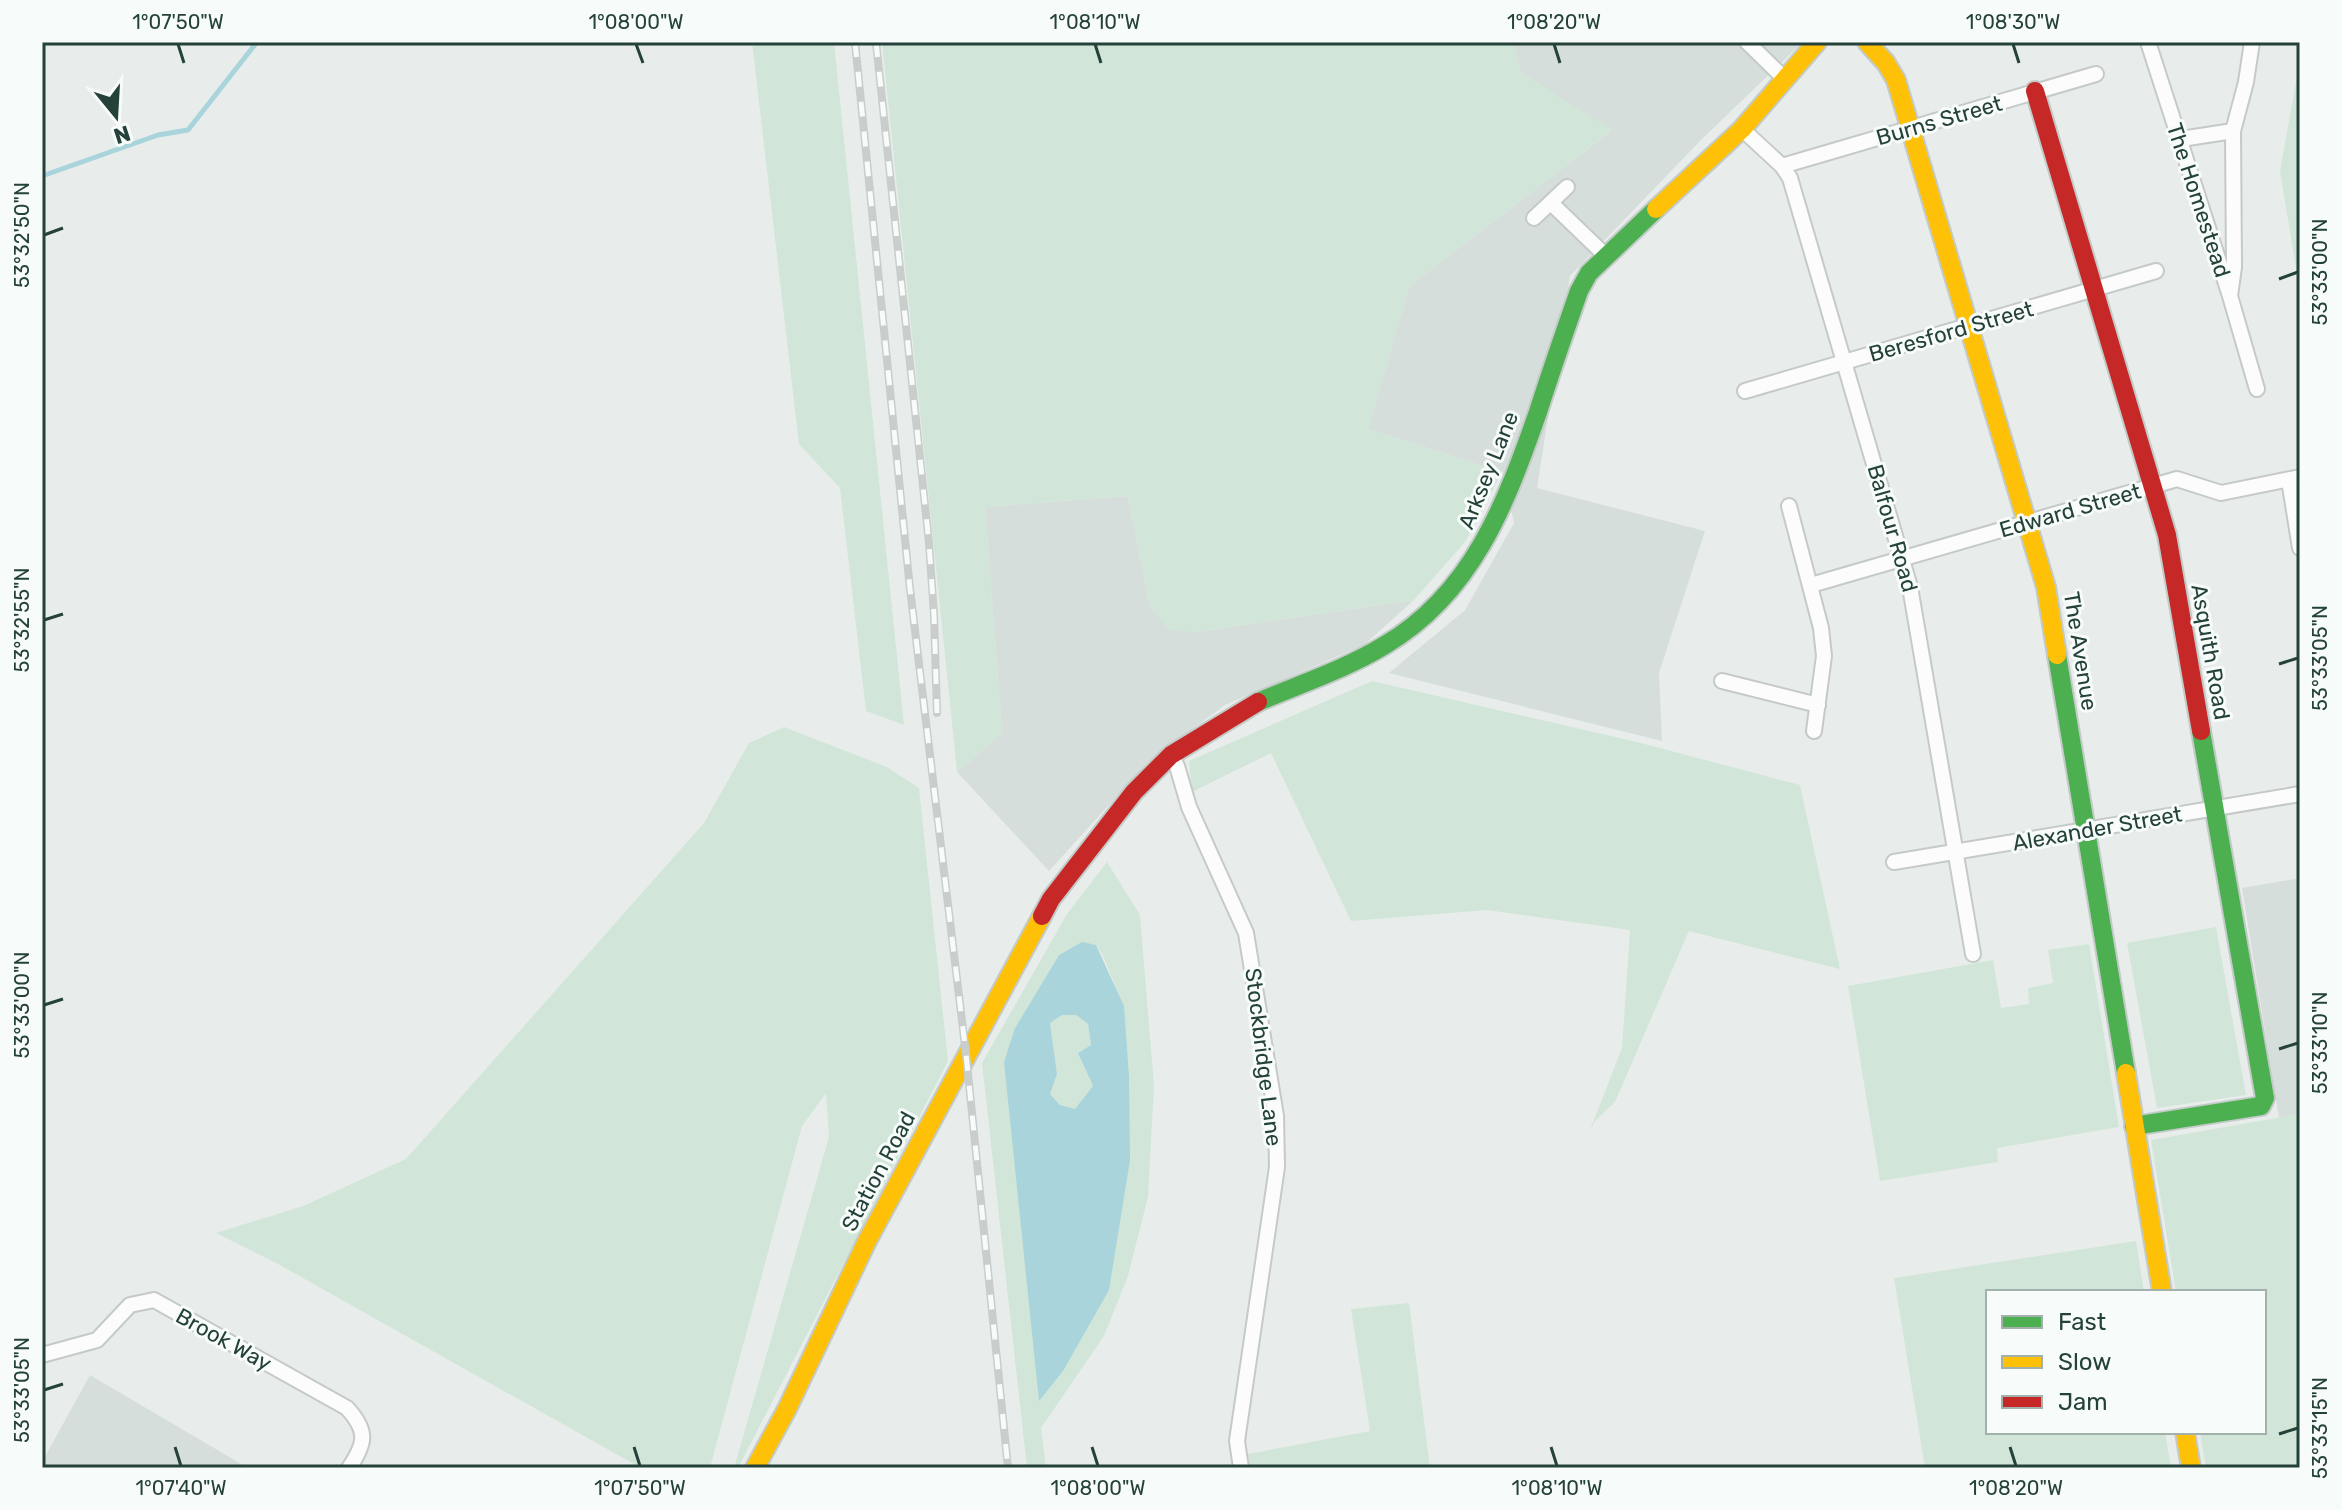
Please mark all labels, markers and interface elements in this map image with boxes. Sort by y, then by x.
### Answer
text: 1°07'50"W [132,10,224,34]
text: 1°08'00"W [589,10,684,34]
text: 1°08'10"W [1050,10,1140,34]
text: 1°08'20"W [1507,10,1601,34]
text: 1°08'30"W [1966,10,2060,34]
north arrow [76,76,156,156]
street label: Burns Street [1873,90,2006,151]
text: N [110,119,134,150]
street label: The Homestead [2161,119,2236,281]
text: 53°32'50"N [10,182,34,288]
text: 53°33'00"N [2308,219,2332,325]
street label: Beresford Street [1866,295,2037,368]
street label: Arksey Lane [1453,407,1524,533]
street label: Balfour Road [1861,461,1924,595]
street label: Edward Street [1996,477,2144,544]
text: 53°32'55"N [10,568,34,672]
street label: Asquith Road [2185,582,2236,722]
street label: The Avenue [2058,590,2103,712]
text: 53°33'05"N [2308,605,2332,711]
street label: Alexander Street [2010,800,2184,857]
text: 53°33'00"N [10,952,34,1058]
street label: Stockbridge Lane [1239,966,1288,1148]
text: 53°33'10"N [2308,992,2332,1094]
street label: Station Road [836,1107,921,1236]
legend [1986,1290,2266,1434]
street label: Brook Way [171,1302,276,1377]
text: Fast [2058,1308,2106,1336]
text: 53°33'05"N [10,1337,34,1443]
text: Slow [2058,1348,2111,1376]
text: 53°33'15"N [2308,1377,2332,1479]
text: Jam [2058,1388,2108,1416]
text: 1°07'40"W [135,1476,227,1500]
text: 1°07'50"W [594,1476,686,1500]
text: 1°08'00"W [1051,1476,1146,1500]
text: 1°08'10"W [1512,1476,1602,1500]
text: 1°08'20"W [1969,1476,2063,1500]

